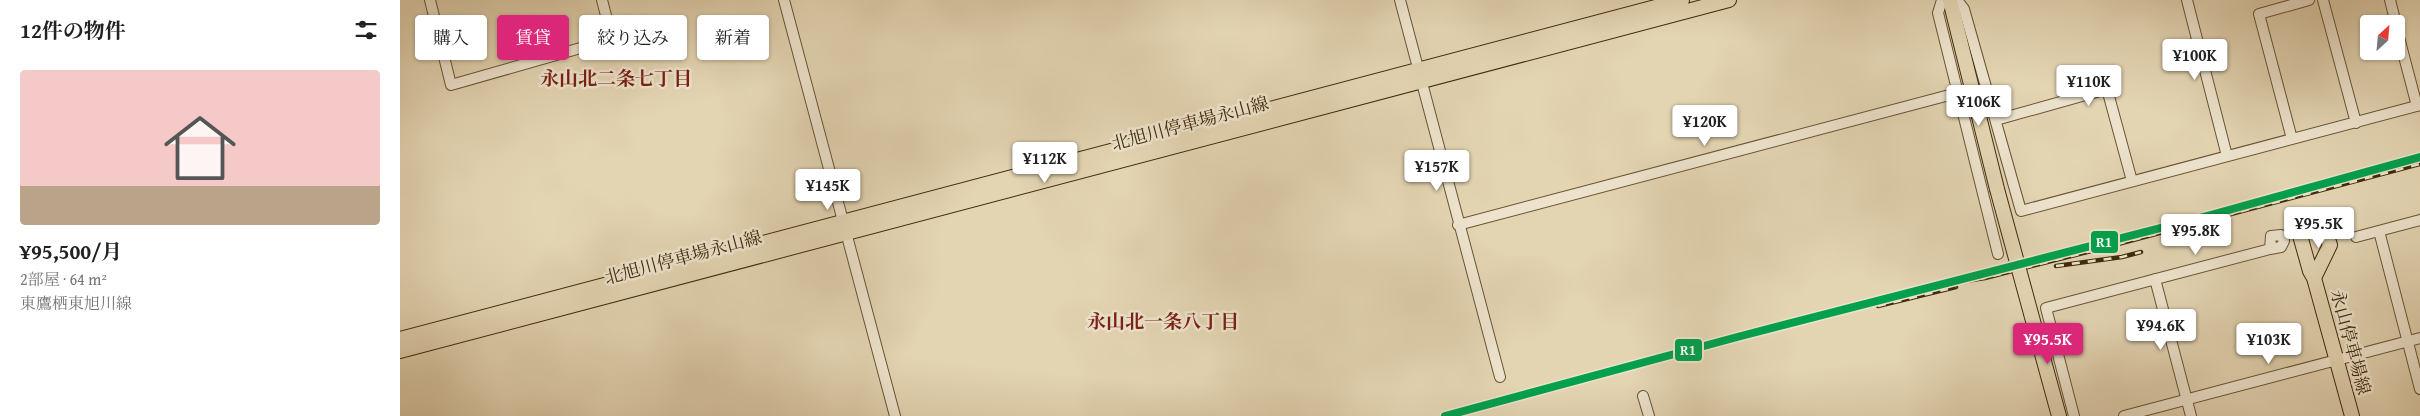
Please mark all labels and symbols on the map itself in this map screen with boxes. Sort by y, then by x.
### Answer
north arrow [2360,15,2405,60]
pin: ¥100K [2160,38,2230,81]
district label: 永山北二条七丁目 [540,64,692,92]
pin: ¥110K [2054,64,2124,107]
pin: ¥106K [1944,84,2014,127]
street label: 北旭川停車場永山線 [1108,89,1272,157]
pin: ¥120K [1670,104,1740,147]
pin: ¥112K [1010,142,1080,184]
pin: ¥157K [1402,150,1472,192]
pin: ¥145K [793,168,863,211]
pin: ¥95.5K [2278,206,2360,249]
pin: ¥95.8K [2155,214,2237,256]
street label: 北旭川停車場永山線 [601,223,765,291]
line badge: R1 [2090,230,2119,254]
text: R1 [2096,232,2112,252]
street label: 永山停車場線 [2324,286,2378,398]
district label: 永山北一条八丁目 [1087,307,1239,335]
pin: ¥94.6K [2120,308,2202,351]
pin: ¥95.5K [2007,322,2089,365]
pin: ¥103K [2234,322,2304,365]
line badge: R1 [1674,338,1703,362]
text: R1 [1680,340,1696,360]

